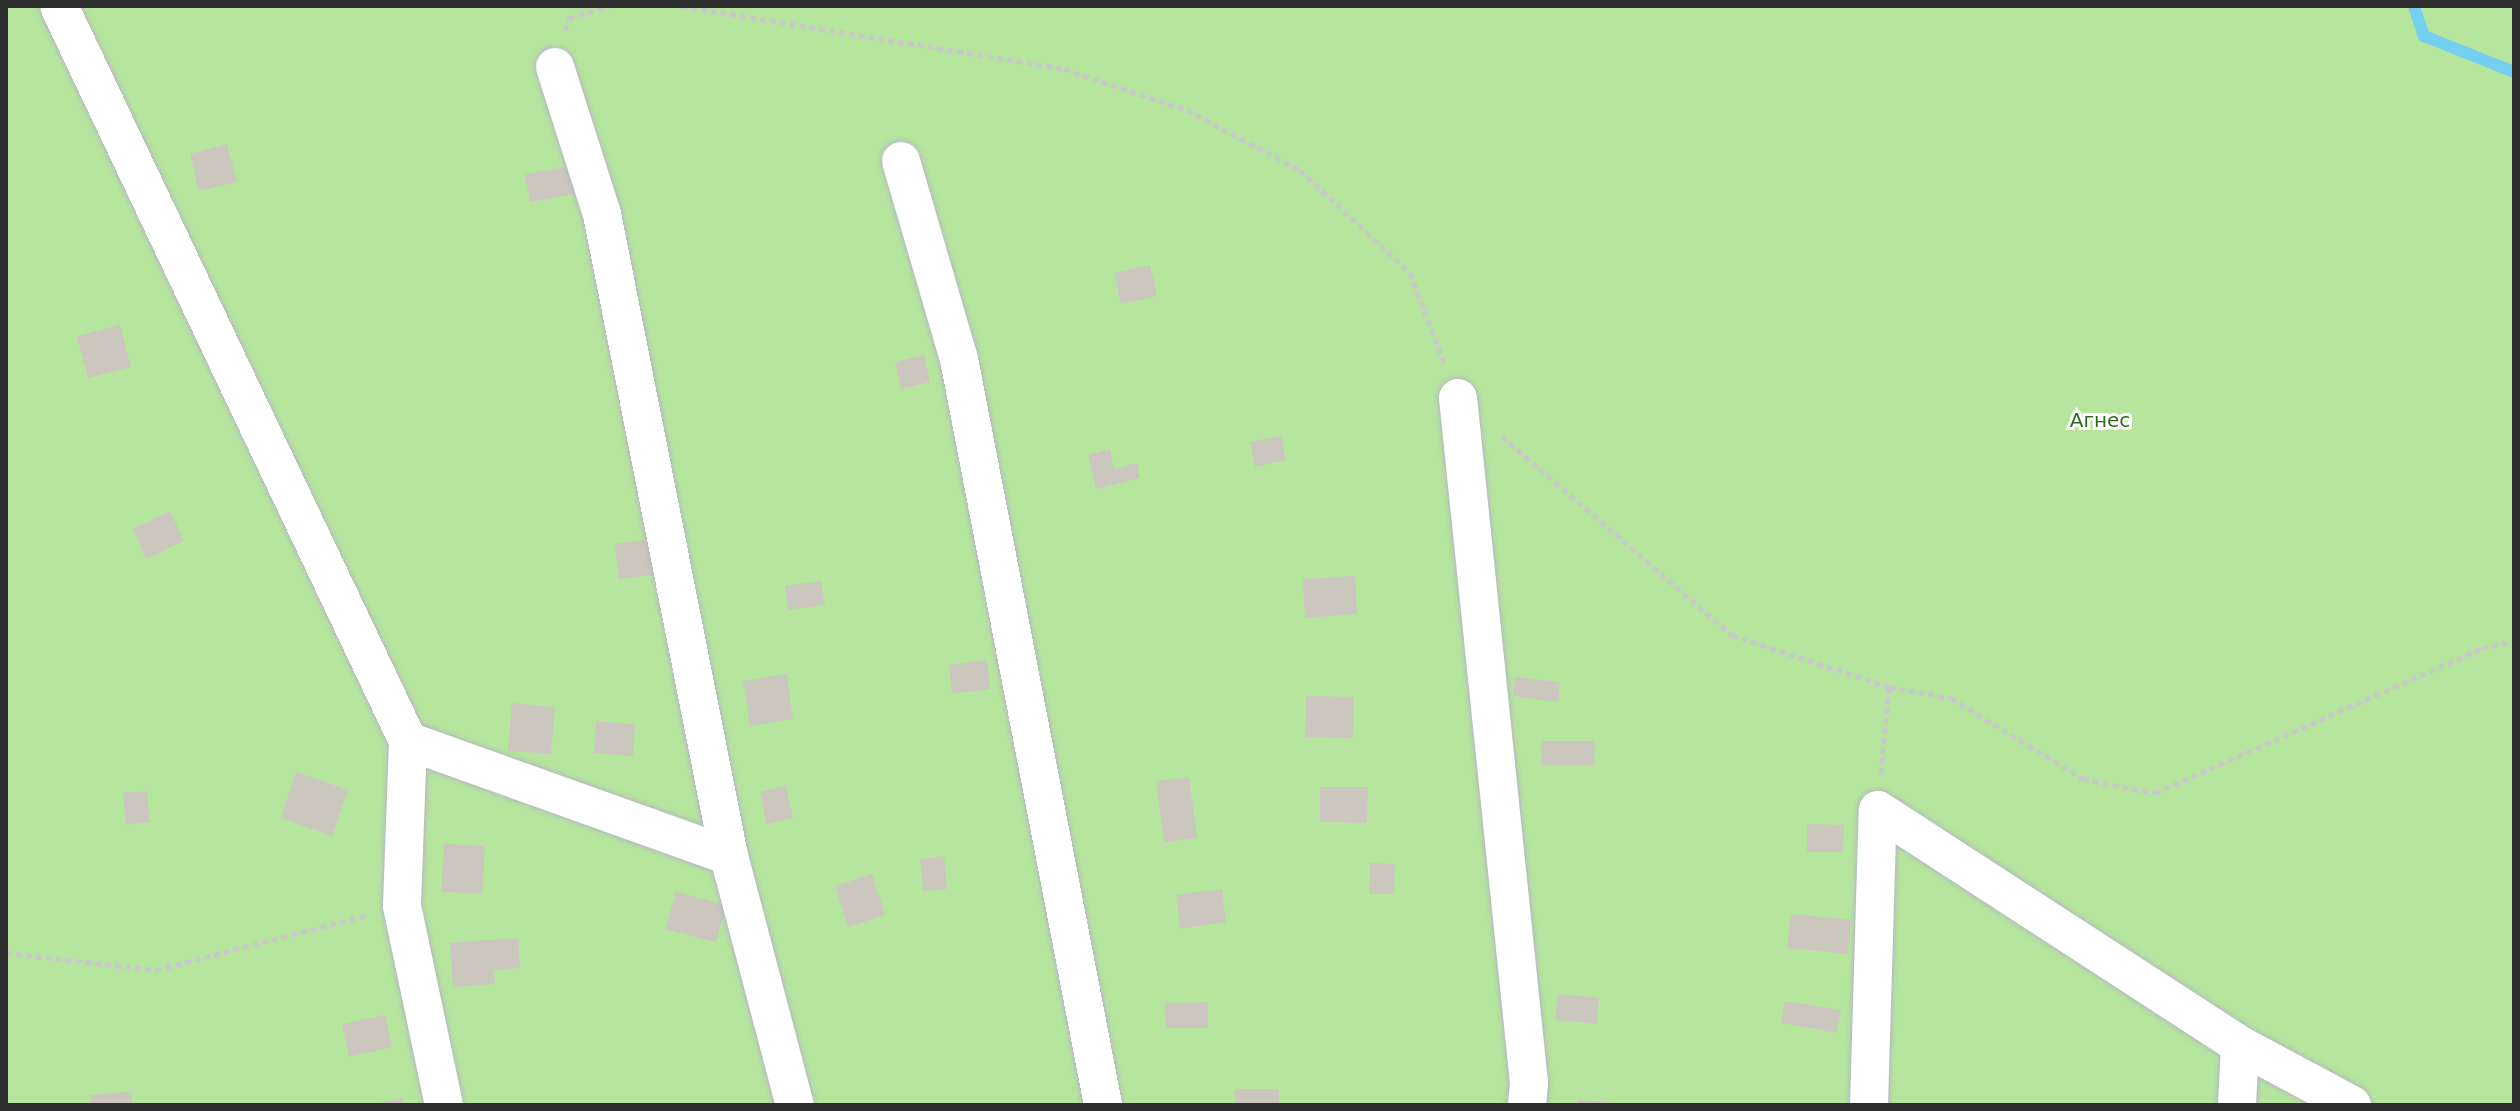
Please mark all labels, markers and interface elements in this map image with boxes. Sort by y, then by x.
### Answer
park label: Агнес [2070,408,2130,432]

